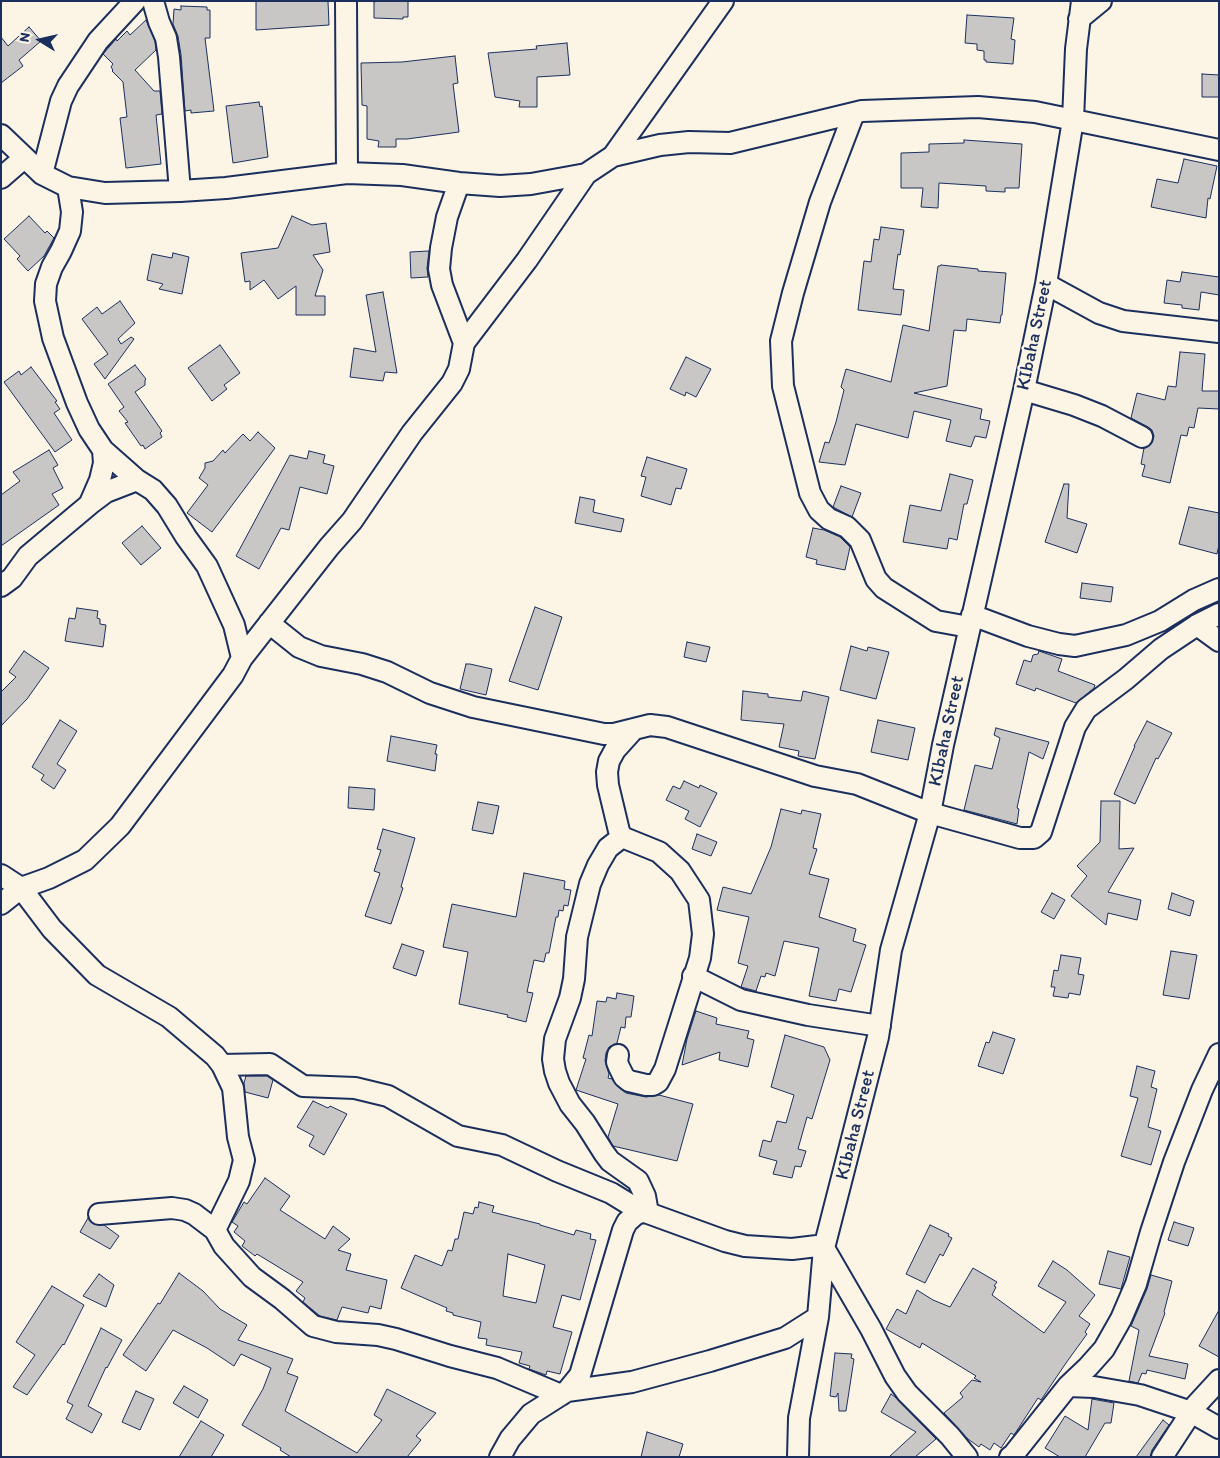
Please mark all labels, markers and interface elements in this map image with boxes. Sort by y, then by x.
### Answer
north arrow [15,15,65,65]
text: N [16,31,34,43]
street label: KIbaha Street [1012,278,1058,392]
street label: KIbaha Street [924,674,970,788]
street label: KIbaha Street [831,1068,881,1182]

